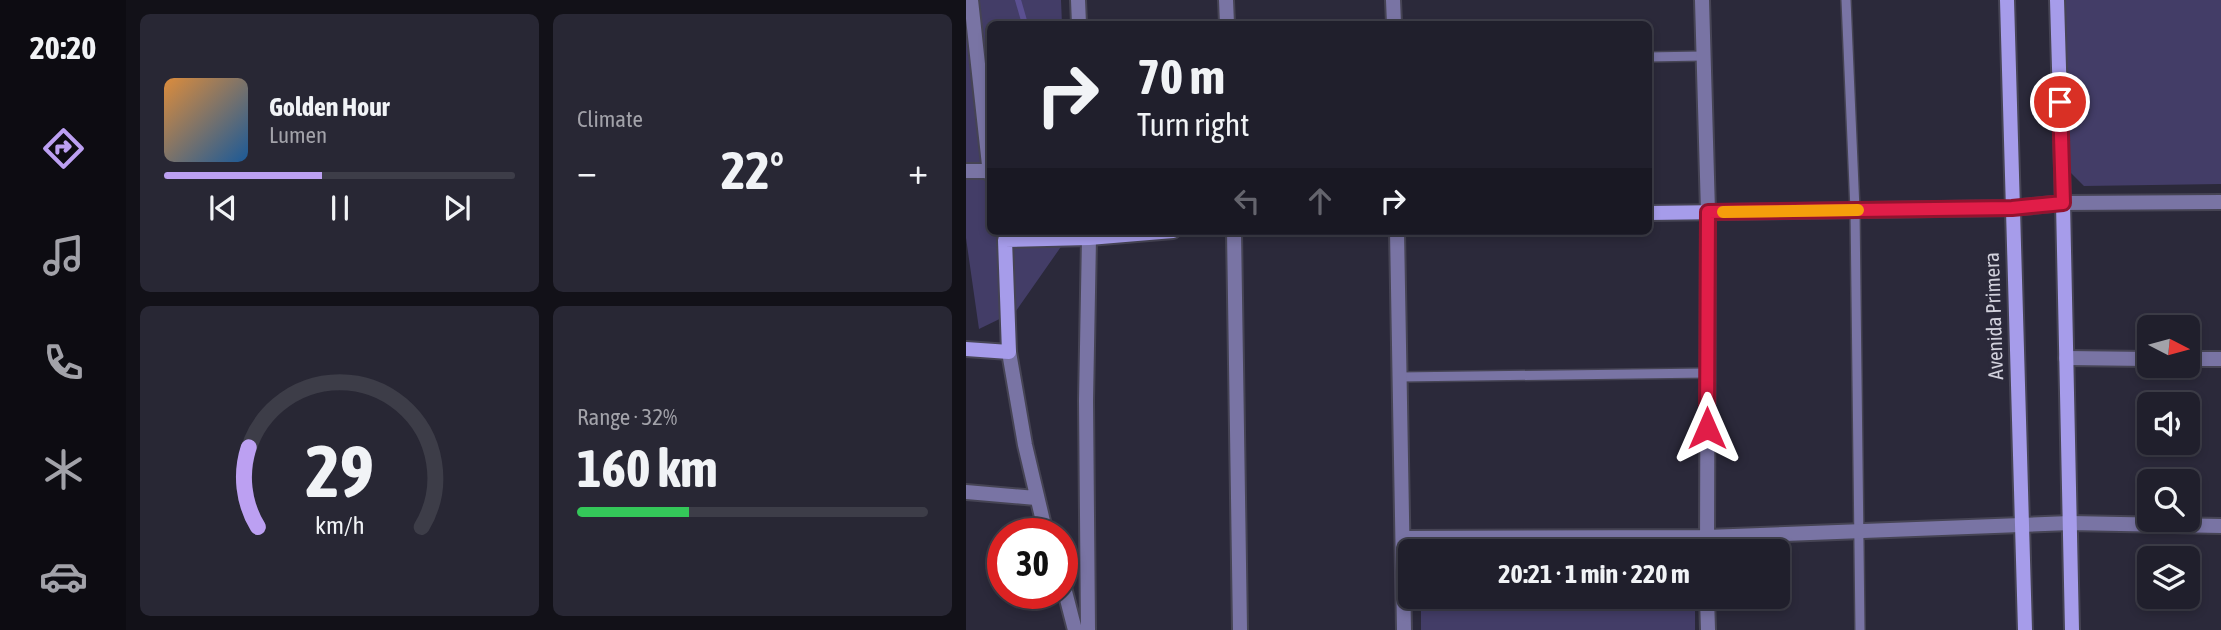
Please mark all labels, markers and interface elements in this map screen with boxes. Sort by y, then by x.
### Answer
text: 20:20 [30,29,96,66]
text: 70 m [1137,48,1225,104]
icon: right [1022,49,1113,140]
pin [2030,72,2090,132]
icon: arrive [2041,83,2079,121]
text: Golden Hour [269,92,389,122]
text: Climate [577,106,643,132]
text: Turn right [1137,106,1250,143]
text: Lumen [269,122,327,148]
icon: directions [39,124,88,173]
text: 22° [721,140,784,200]
text: − [577,149,597,192]
text: + [908,149,928,192]
icon: left [1228,182,1266,220]
icon: ahead [1301,182,1339,220]
icon: right [1374,182,1412,220]
icon: previous [204,189,242,227]
icon: pause [321,189,359,227]
icon: next [438,189,476,227]
icon: music [39,231,88,280]
street label: Avenida Primera [1979,252,2007,380]
north arrow [2137,315,2200,378]
map controls [2137,315,2200,609]
icon: phone [39,338,88,387]
position arrow [1670,391,1744,465]
button: sound [2137,392,2200,455]
text: Range · 32% [577,404,677,430]
text: 29 [305,429,374,512]
text: 160 km [577,438,718,498]
icon: climate [39,445,88,494]
button: search [2137,469,2200,532]
text: km/h [315,511,364,539]
speed limit sign: 30 [987,518,1078,609]
button: layers [2137,546,2200,609]
icon: car [39,552,88,601]
text: 20:21 · 1 min · 220 m [1498,559,1690,589]

